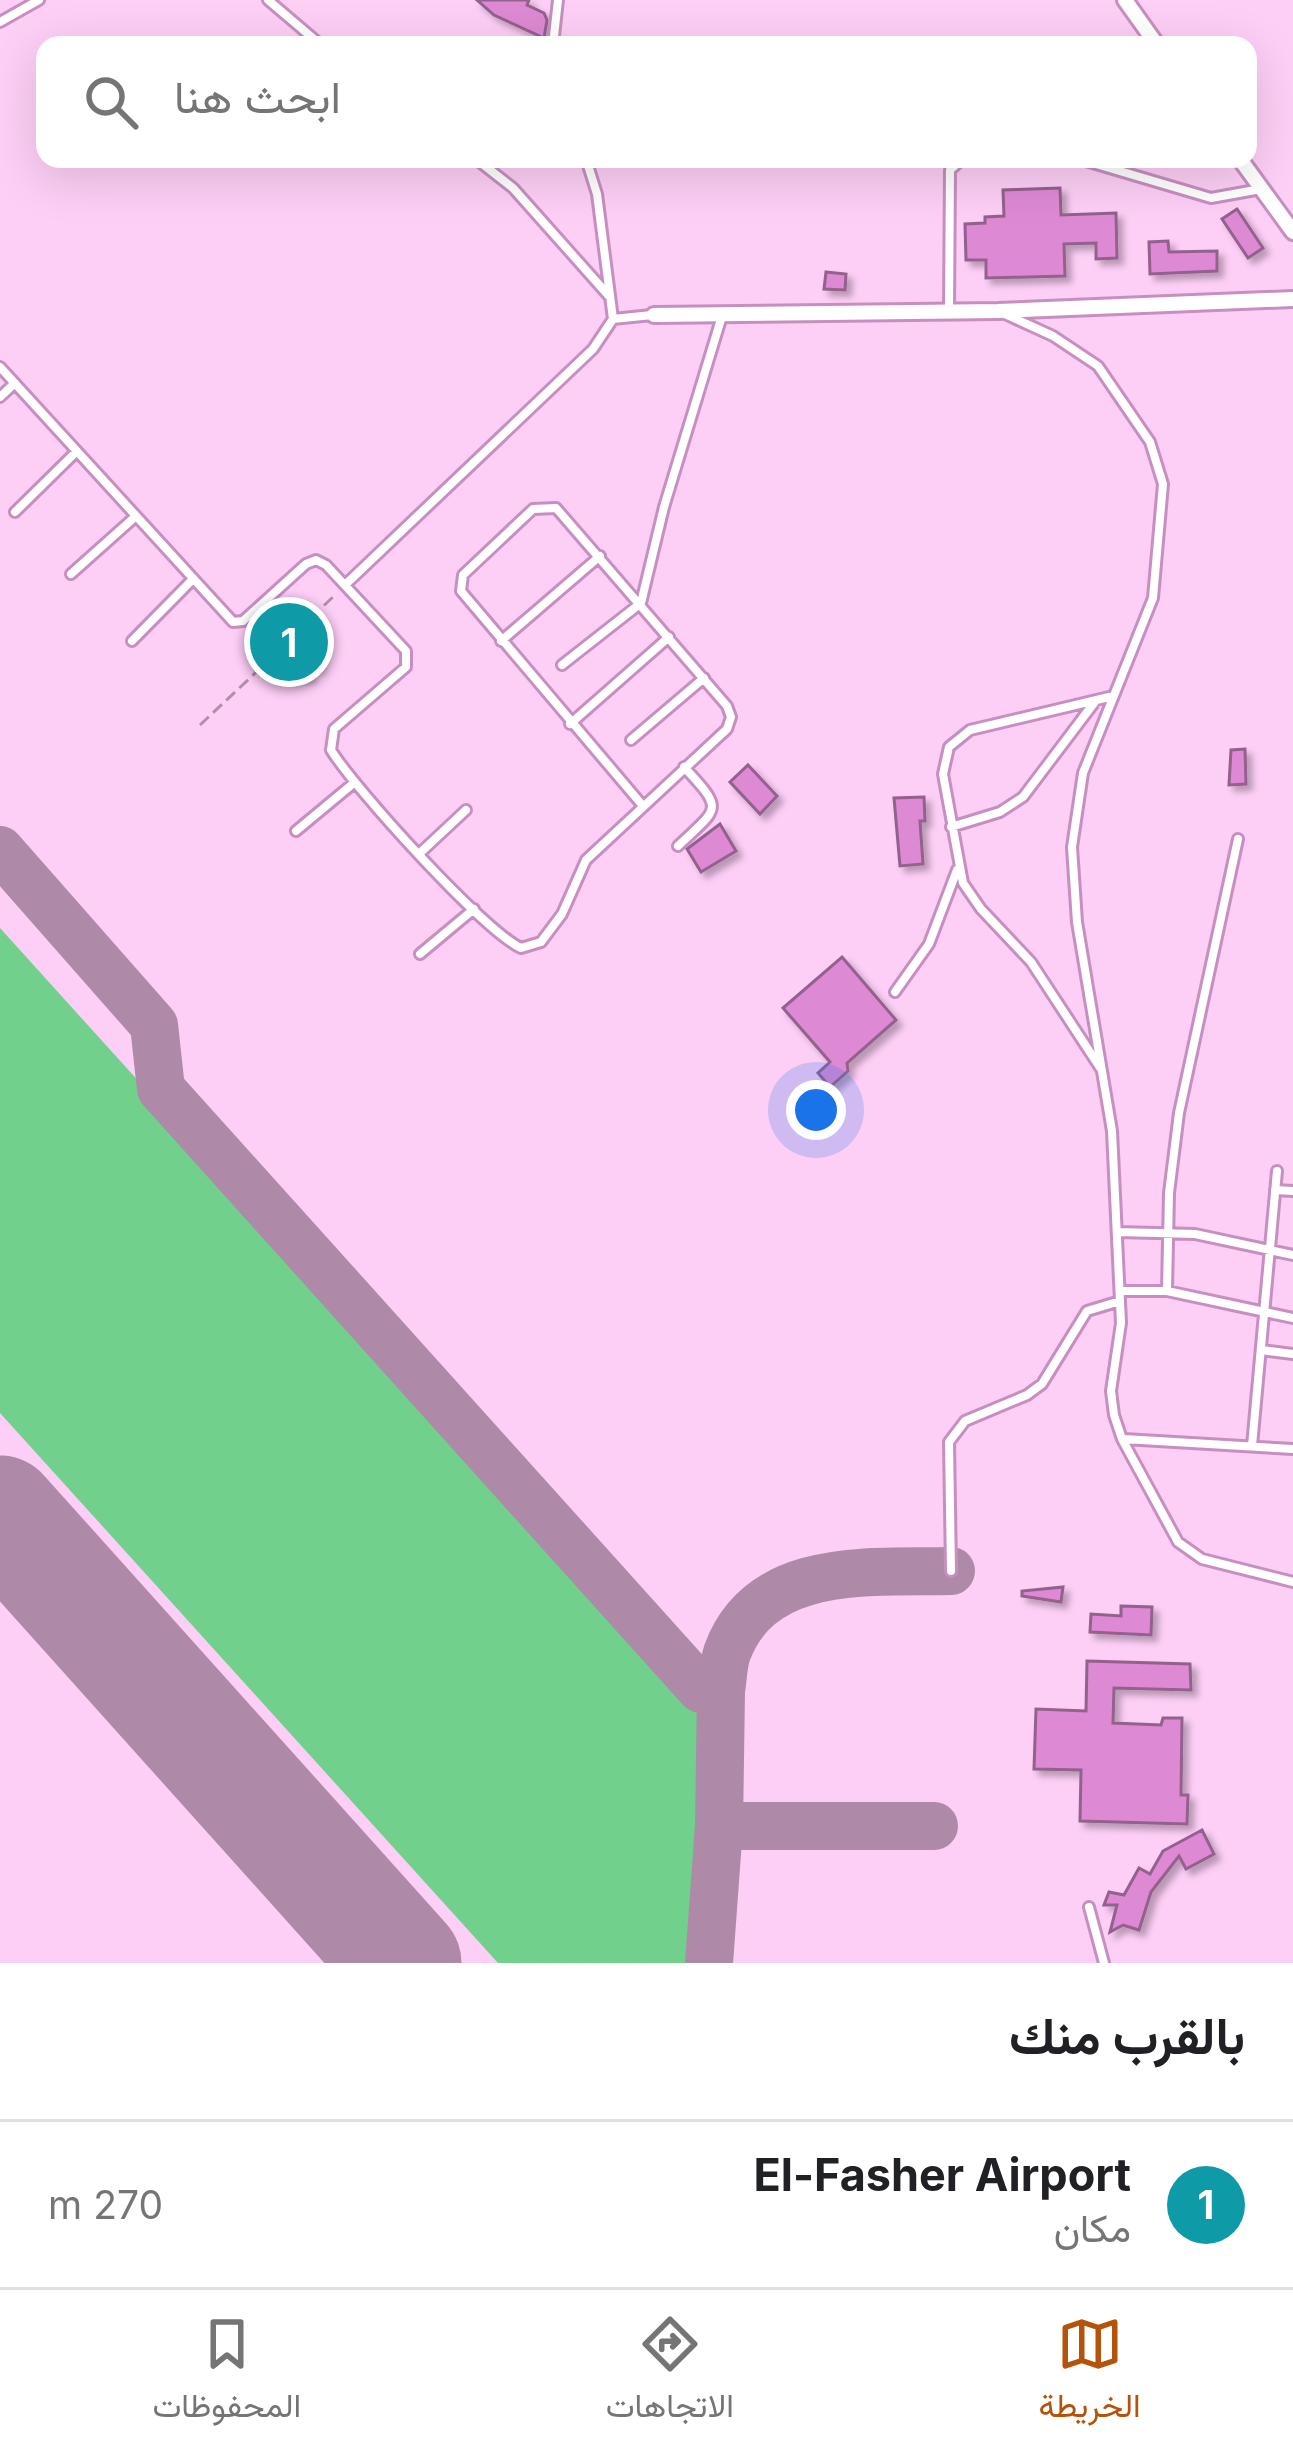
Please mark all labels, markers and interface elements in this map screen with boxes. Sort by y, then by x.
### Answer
search box [36,36,1257,168]
icon: search [78,69,144,135]
text: ابحث هنا [174,69,341,124]
pin: 1 [250,597,328,687]
your location [786,1080,846,1140]
text: بالقرب منك [1009,2005,1245,2066]
text: El-Fasher Airport [753,2147,1131,2202]
text: 270 m [48,2181,163,2228]
text: 1 [1198,2181,1214,2228]
text: مكان [1054,2204,1131,2251]
tab: المحفوظات [152,2311,301,2435]
tab: الاتجاهات [606,2311,734,2435]
tab: الخريطة [1039,2311,1141,2435]

